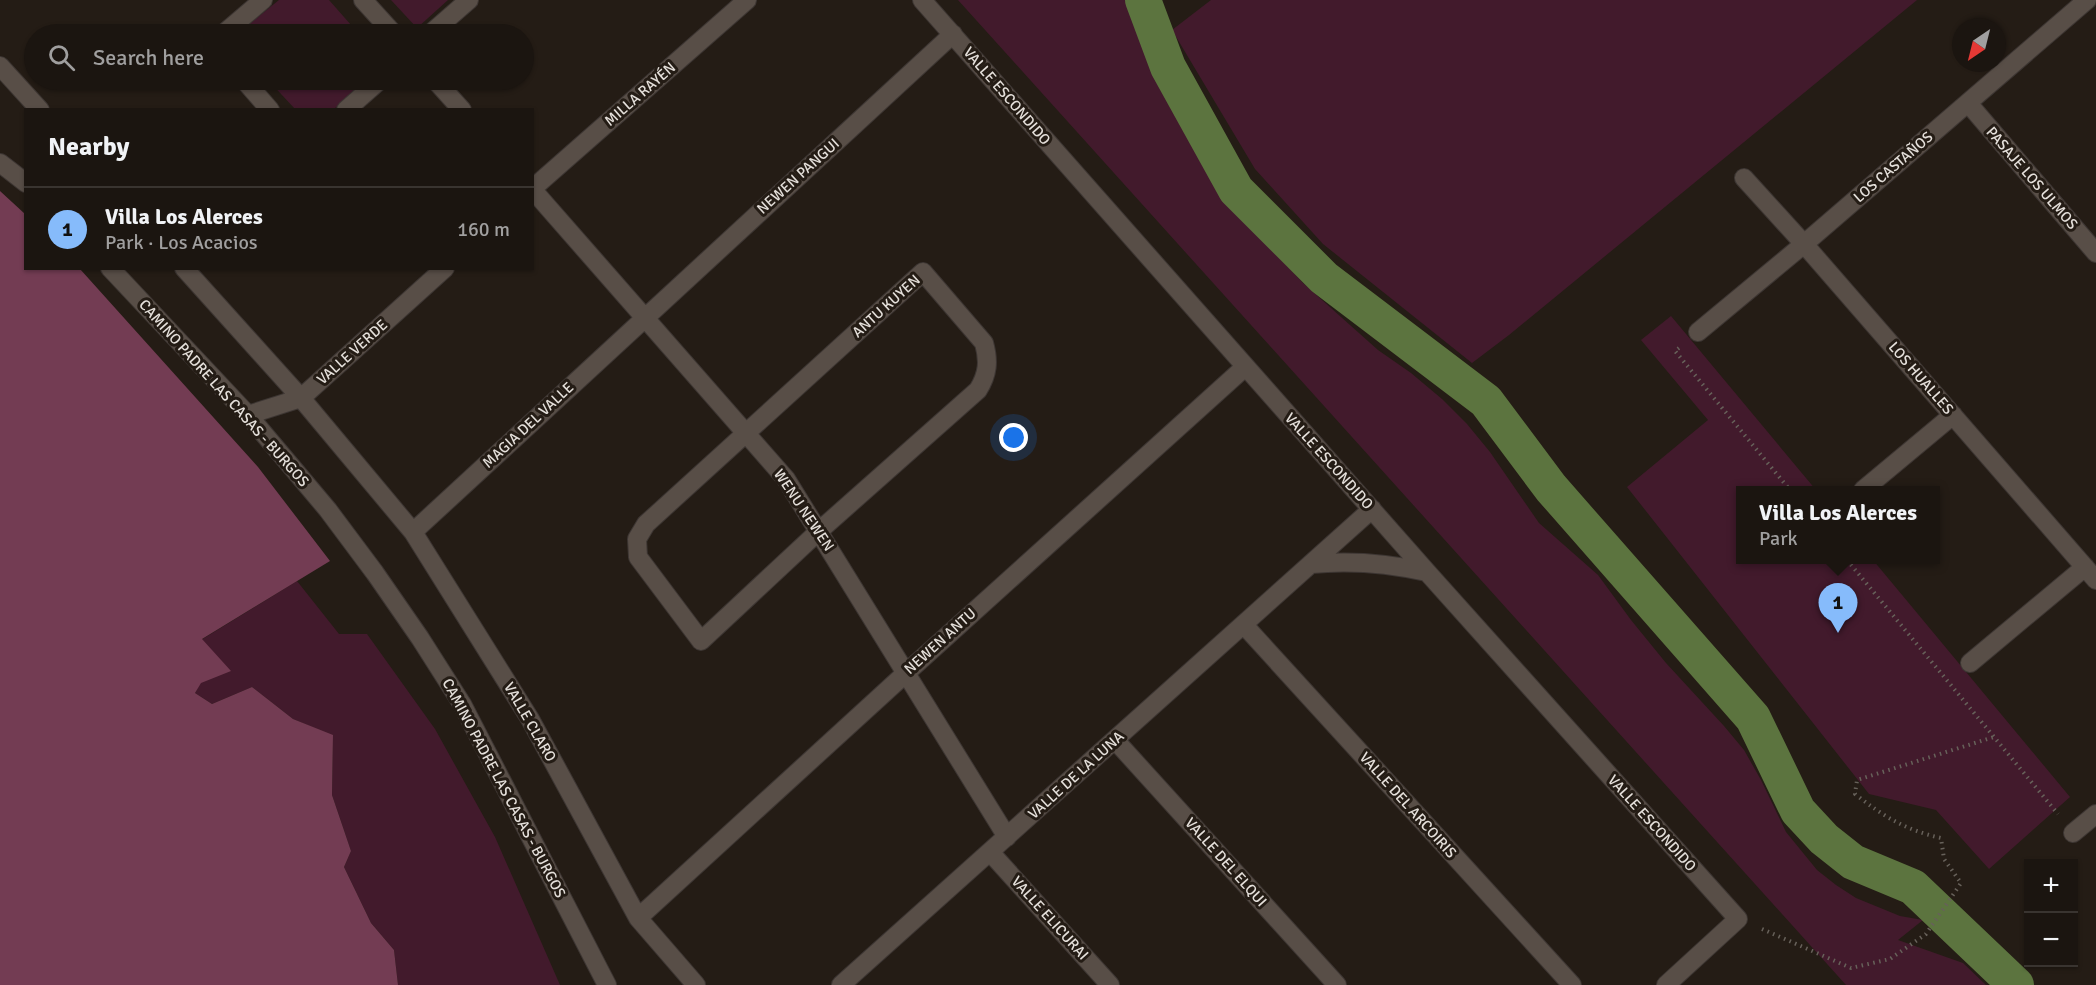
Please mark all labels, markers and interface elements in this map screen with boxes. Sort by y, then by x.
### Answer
north arrow [1952,18,2006,72]
search box [24,24,534,90]
icon: search [45,41,78,74]
street label: VALLE ESCONDIDO [960,43,1054,149]
text: Search here [93,44,204,71]
street label: MILLA RAYÉN [600,58,679,130]
street label: PASAJE LOS ULMOS [1983,123,2081,233]
street label: LOS CASTAÑOS [1849,127,1936,206]
text: Nearby [48,131,129,163]
street label: NEWEN PANGUI [753,134,843,218]
text: Villa Los Alerces [105,203,263,230]
text: 1 [62,217,73,242]
text: 160 m [457,217,510,242]
text: Park · Los Acacios [105,230,258,255]
street label: ANTU KUYEN [848,271,924,341]
street label: CAMINO PADRE LAS CASAS - BURGOS [135,296,313,490]
street label: VALLE VERDE [313,316,391,388]
street label: LOS HUALLES [1885,338,1957,418]
street label: MAGIA DEL VALLE [479,378,577,472]
street label: VALLE ESCONDIDO [1281,409,1377,513]
your location [999,423,1028,452]
street label: WENU NEWEN [770,466,838,554]
popup [1736,486,1940,564]
text: Villa Los Alerces [1759,499,1917,526]
text: Park [1759,526,1798,551]
pin: 1 [1818,584,1858,633]
street label: NEWEN ANTU [900,604,980,678]
street label: CAMINO PADRE LAS CASAS - BURGOS [438,675,570,901]
street label: VALLE CLARO [500,679,560,765]
street label: VALLE DE LA LUNA [1024,727,1128,823]
street label: VALLE DEL ARCOIRIS [1356,748,1460,862]
street label: VALLE ESCONDIDO [1604,771,1700,875]
street label: VALLE DEL ELQUI [1181,814,1271,910]
map controls [2024,859,2078,967]
button: + [2024,859,2078,913]
street label: VALLE ELICURAI [1008,872,1092,964]
button: − [2024,913,2078,967]

